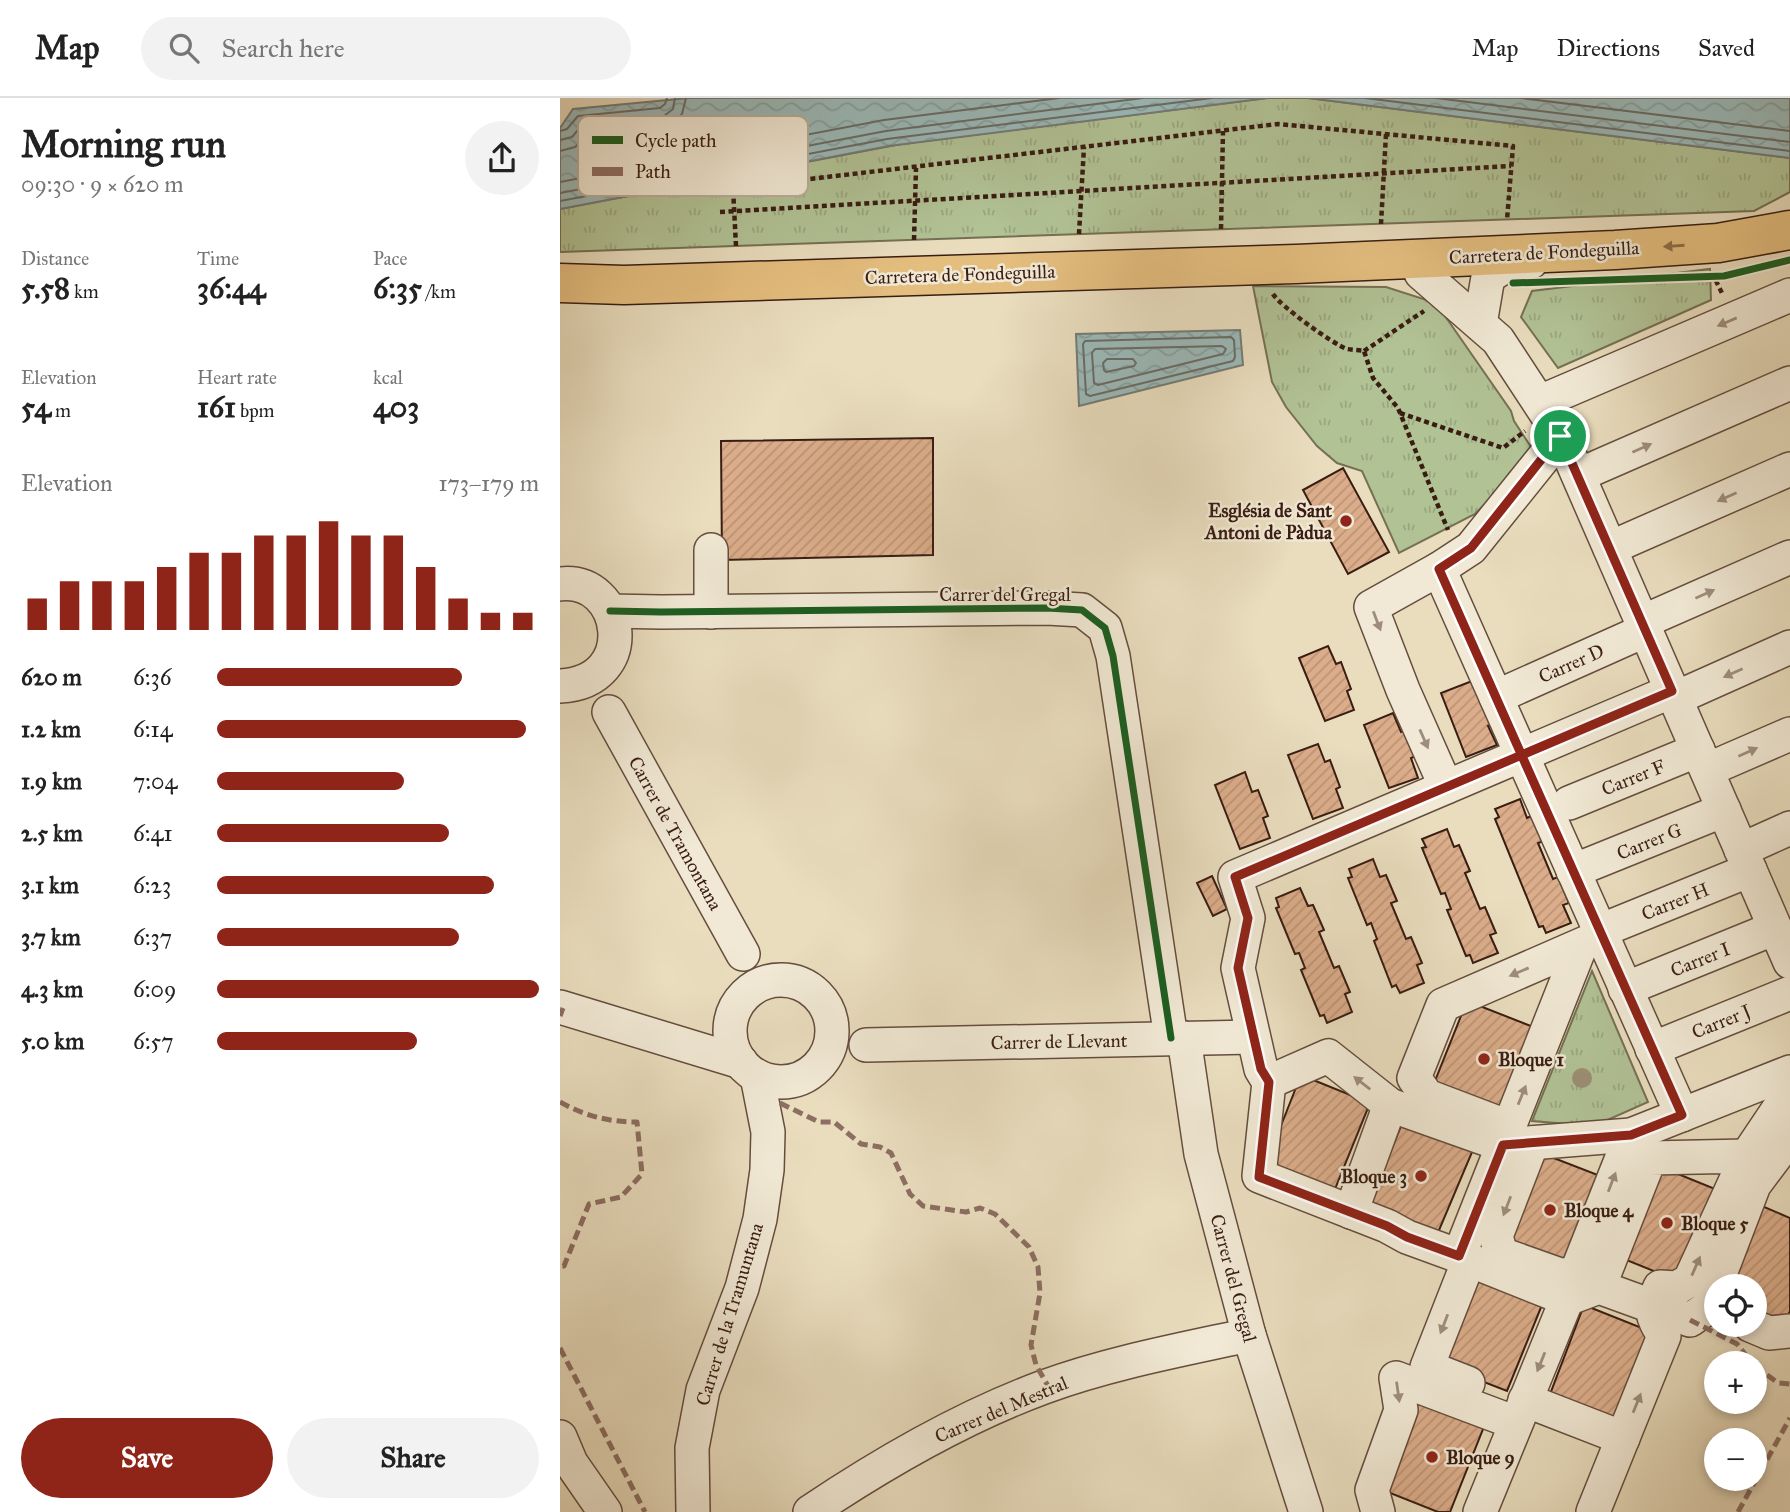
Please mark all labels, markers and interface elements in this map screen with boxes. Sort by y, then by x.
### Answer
search box [141,17,631,80]
text: Map [35,28,99,68]
icon: search [165,29,203,67]
text: Search here [221,32,345,64]
text: Map [1472,33,1519,63]
text: Directions [1557,33,1660,63]
text: Saved [1698,33,1755,63]
legend [578,116,808,196]
text: Morning run [21,121,226,167]
button: share [465,121,539,195]
text: Cycle path [635,129,717,152]
text: Path [635,160,671,183]
text: 09:30 · 9 × 620 m [21,170,184,198]
street label: Carretera de Fondeguilla [1448,236,1641,270]
one-way arrow [1663,241,1685,252]
text: Distance [21,247,89,270]
text: Time [197,247,239,270]
text: Pace [373,247,407,270]
street label: Carretera de Fondeguilla [864,260,1057,290]
text: 5.58 [21,270,70,306]
text: 36:44 [197,270,265,306]
text: 6:35 [373,270,422,306]
text: km [70,280,99,303]
text: /km [422,280,456,303]
one-way arrow [1717,316,1738,327]
text: Elevation [21,366,96,389]
text: Heart rate [197,366,277,389]
text: kcal [373,366,403,389]
text: 54 [21,389,51,425]
text: 161 [197,389,236,425]
text: 403 [373,389,419,425]
text: m [51,399,71,422]
text: bpm [236,399,275,422]
pin [1530,406,1590,466]
icon: arrive [1541,417,1579,455]
one-way arrow [1631,442,1652,453]
text: Elevation [21,469,112,497]
text: 173–179 m [438,469,539,497]
one-way arrow [1717,492,1738,503]
place label: Església de Sant Antoni de Pàdua [1203,499,1333,544]
marker: Església de Sant Antoni de Pàdua [1338,513,1354,529]
street label: Carrer del Gregal [939,583,1072,607]
one-way arrow [1695,589,1716,600]
one-way arrow [1371,610,1382,631]
street label: Carrer D [1535,639,1608,688]
text: 620 m [21,663,82,691]
text: 6:36 [133,663,172,691]
one-way arrow [1723,667,1743,679]
text: 1.2 km [21,715,81,743]
text: 6:14 [133,715,173,743]
one-way arrow [1419,728,1430,749]
one-way arrow [1738,746,1759,757]
street label: Carrer de Tramontana [624,752,728,915]
street label: Carrer F [1598,754,1669,801]
text: 1.9 km [21,767,82,795]
text: 7:04 [133,767,177,795]
street label: Carrer G [1613,818,1685,865]
text: 2.5 km [21,819,83,847]
text: 6:41 [133,819,173,847]
text: 3.1 km [21,871,79,899]
text: 6:23 [133,871,171,899]
street label: Carrer H [1638,878,1712,925]
text: 3.7 km [21,923,81,951]
text: 6:37 [133,923,172,951]
street label: Carrer I [1667,937,1733,982]
one-way arrow [1508,967,1529,978]
text: 4.3 km [21,975,83,1003]
text: 6:09 [133,975,176,1003]
street label: Carrer J [1688,999,1755,1045]
text: 5.0 km [21,1027,84,1055]
text: 6:57 [133,1027,174,1055]
street label: Carrer de Llevant [990,1029,1128,1054]
place label: Bloque 1 [1498,1048,1565,1072]
marker: Bloque 1 [1476,1051,1492,1067]
one-way arrow [1354,1076,1372,1091]
one-way arrow [1516,1084,1527,1105]
place label: Bloque 3 [1341,1165,1407,1189]
marker: Bloque 3 [1413,1168,1429,1184]
one-way arrow [1607,1171,1618,1192]
one-way arrow [1502,1196,1513,1217]
place label: Bloque 4 [1564,1199,1635,1223]
marker: Bloque 4 [1542,1202,1558,1218]
street label: Carrer del Gregal [1204,1212,1262,1346]
place label: Bloque 5 [1681,1212,1749,1236]
marker: Bloque 5 [1659,1215,1675,1231]
street label: Carrer de la Tramuntana [691,1219,769,1408]
one-way arrow [1690,1256,1702,1276]
map controls [1704,1274,1767,1491]
button: locate [1704,1274,1767,1337]
one-way arrow [1438,1313,1449,1334]
button: + [1704,1351,1767,1414]
one-way arrow [1535,1352,1546,1373]
street label: Carrer del Mestral [931,1371,1072,1448]
one-way arrow [1393,1381,1404,1403]
one-way arrow [1631,1392,1642,1413]
button: Save [21,1418,273,1498]
button: Share [287,1418,539,1498]
button: − [1704,1428,1767,1491]
place label: Bloque 9 [1446,1446,1515,1470]
marker: Bloque 9 [1424,1449,1440,1465]

